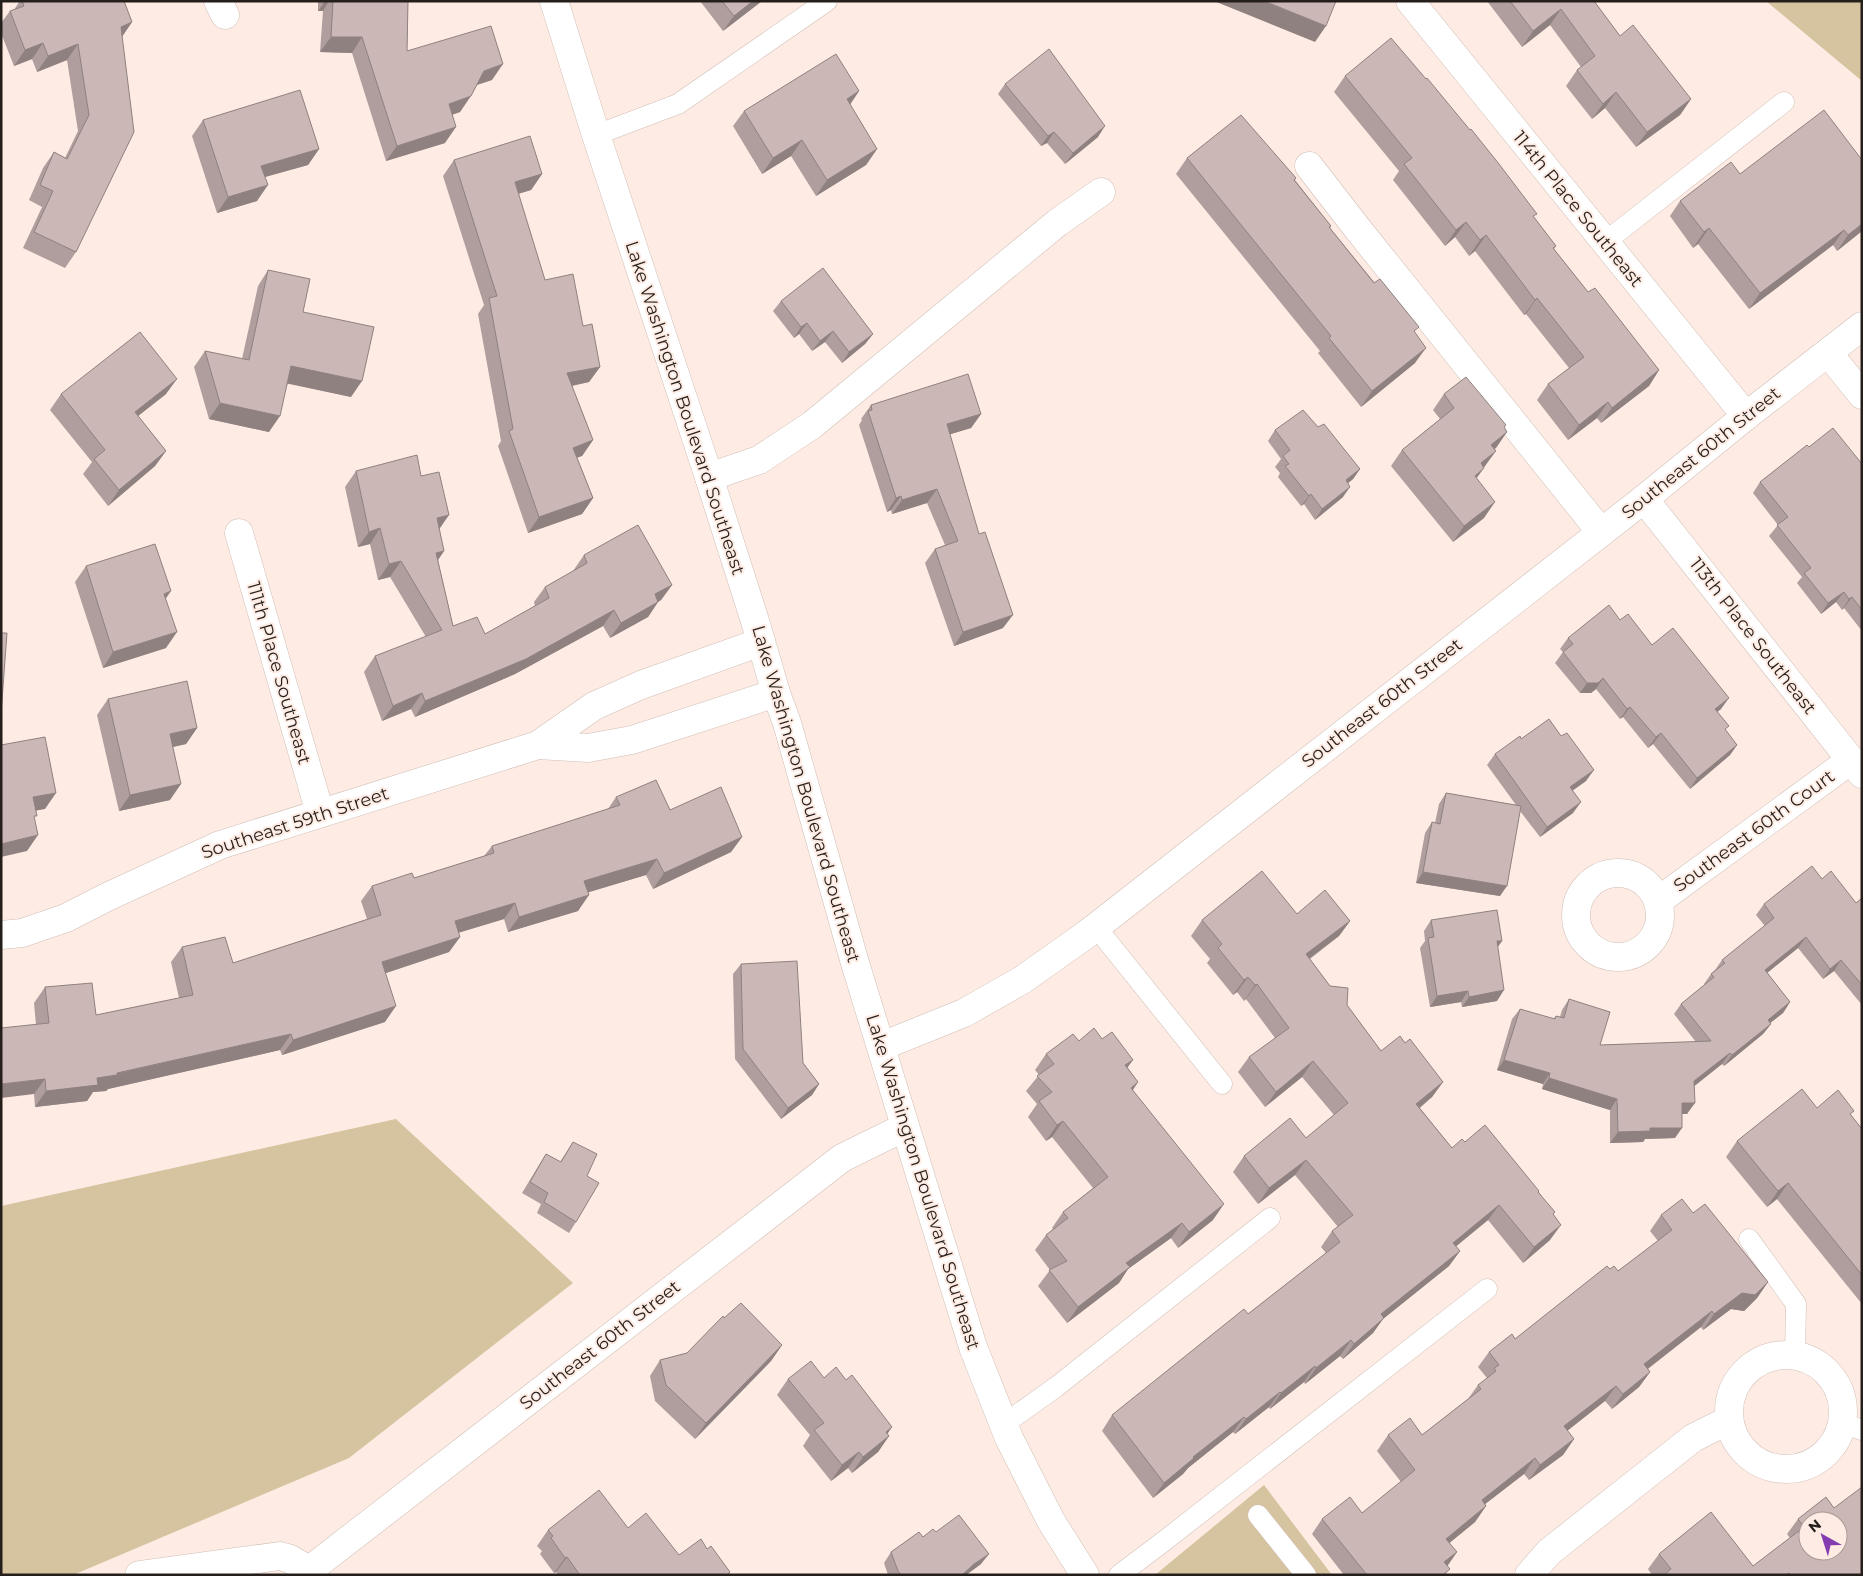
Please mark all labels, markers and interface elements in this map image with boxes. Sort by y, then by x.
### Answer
street label: 114th Place Southeast [1508,127,1648,291]
street label: Lake Washington Boulevard Southeast [620,238,750,578]
street label: Southeast 60th Street [1617,382,1785,524]
street label: 113th Place Southeast [1685,553,1821,719]
street label: 111th Place Southeast [242,579,316,767]
street label: Lake Washington Boulevard Southeast [747,623,865,965]
street label: Southeast 60th Street [1297,633,1467,773]
street label: Southeast 60th Court [1669,765,1839,897]
street label: Southeast 59th Street [198,782,392,864]
street label: Lake Washington Boulevard Southeast [861,1011,985,1353]
street label: Southeast 60th Street [515,1275,685,1415]
north arrow [1798,1511,1848,1561]
text: N [1805,1515,1825,1536]

